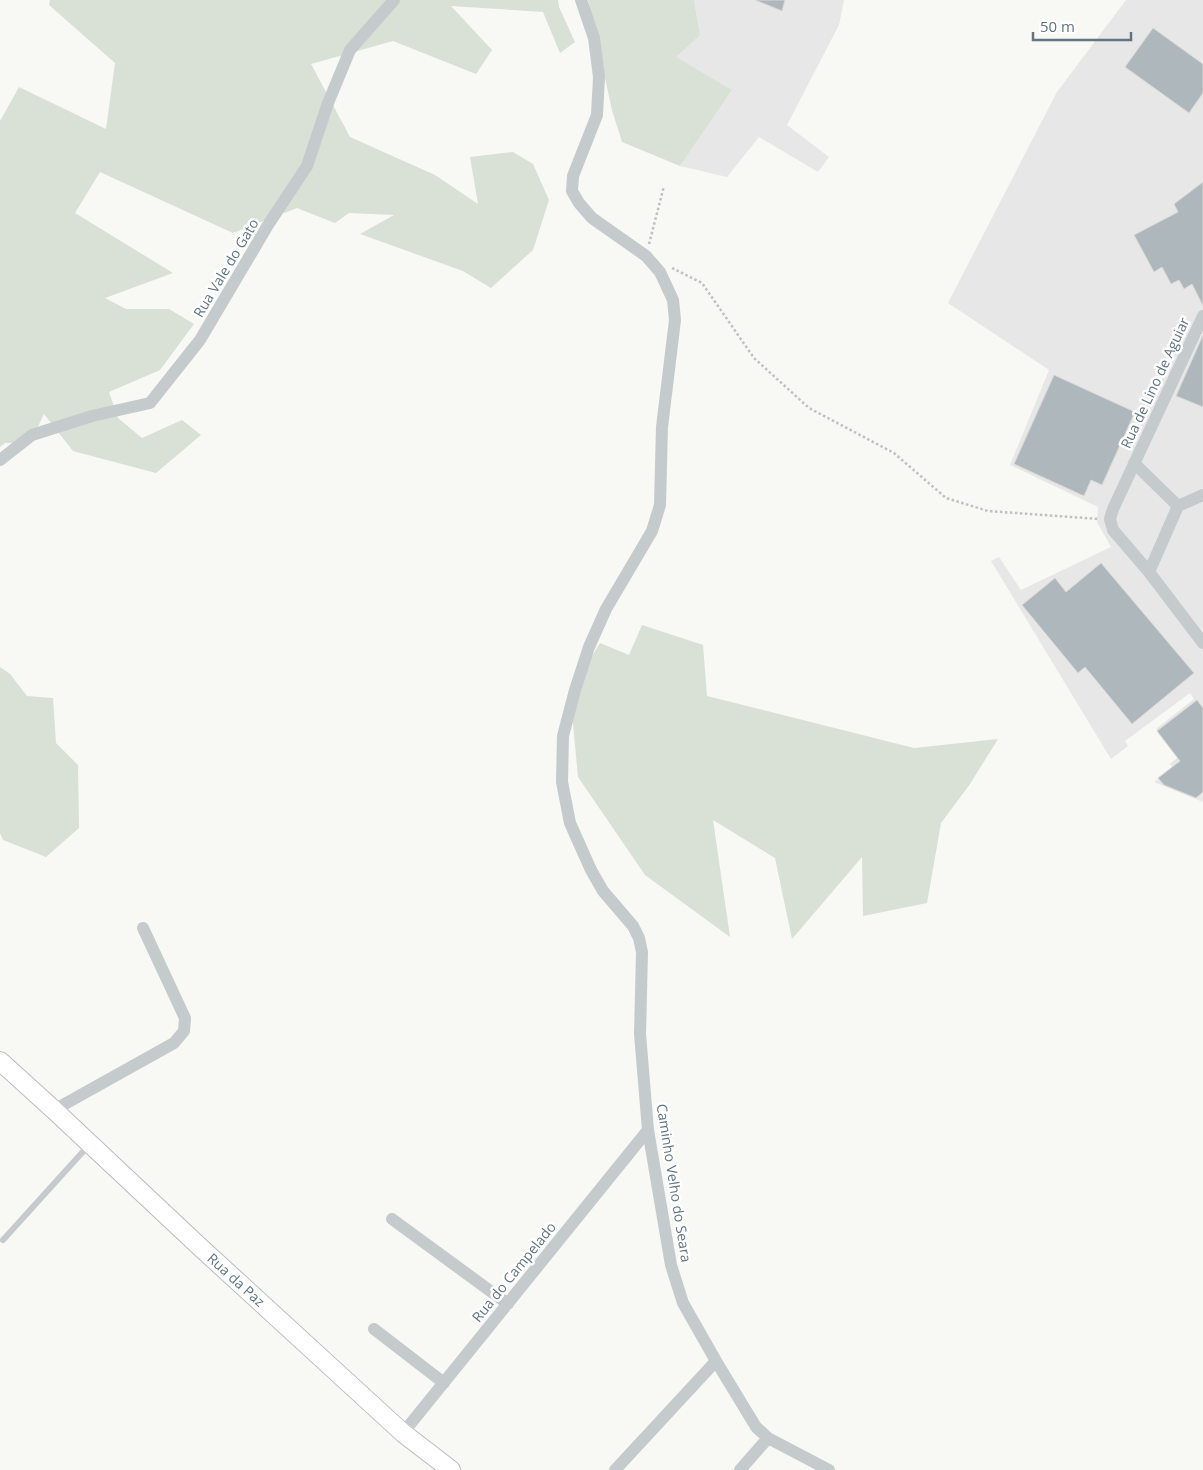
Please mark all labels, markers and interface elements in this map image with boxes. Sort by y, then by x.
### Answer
scale bar [1033,10,1130,42]
text: 50 m [1040,16,1075,36]
street label: Rua Vale do Gato [189,215,263,321]
street label: Rua de Lino de Aguiar [1116,314,1193,451]
street label: Caminho Velho do Seara [653,1102,696,1264]
street label: Rua do Campelado [467,1218,560,1326]
street label: Rua da Paz [203,1249,270,1311]

